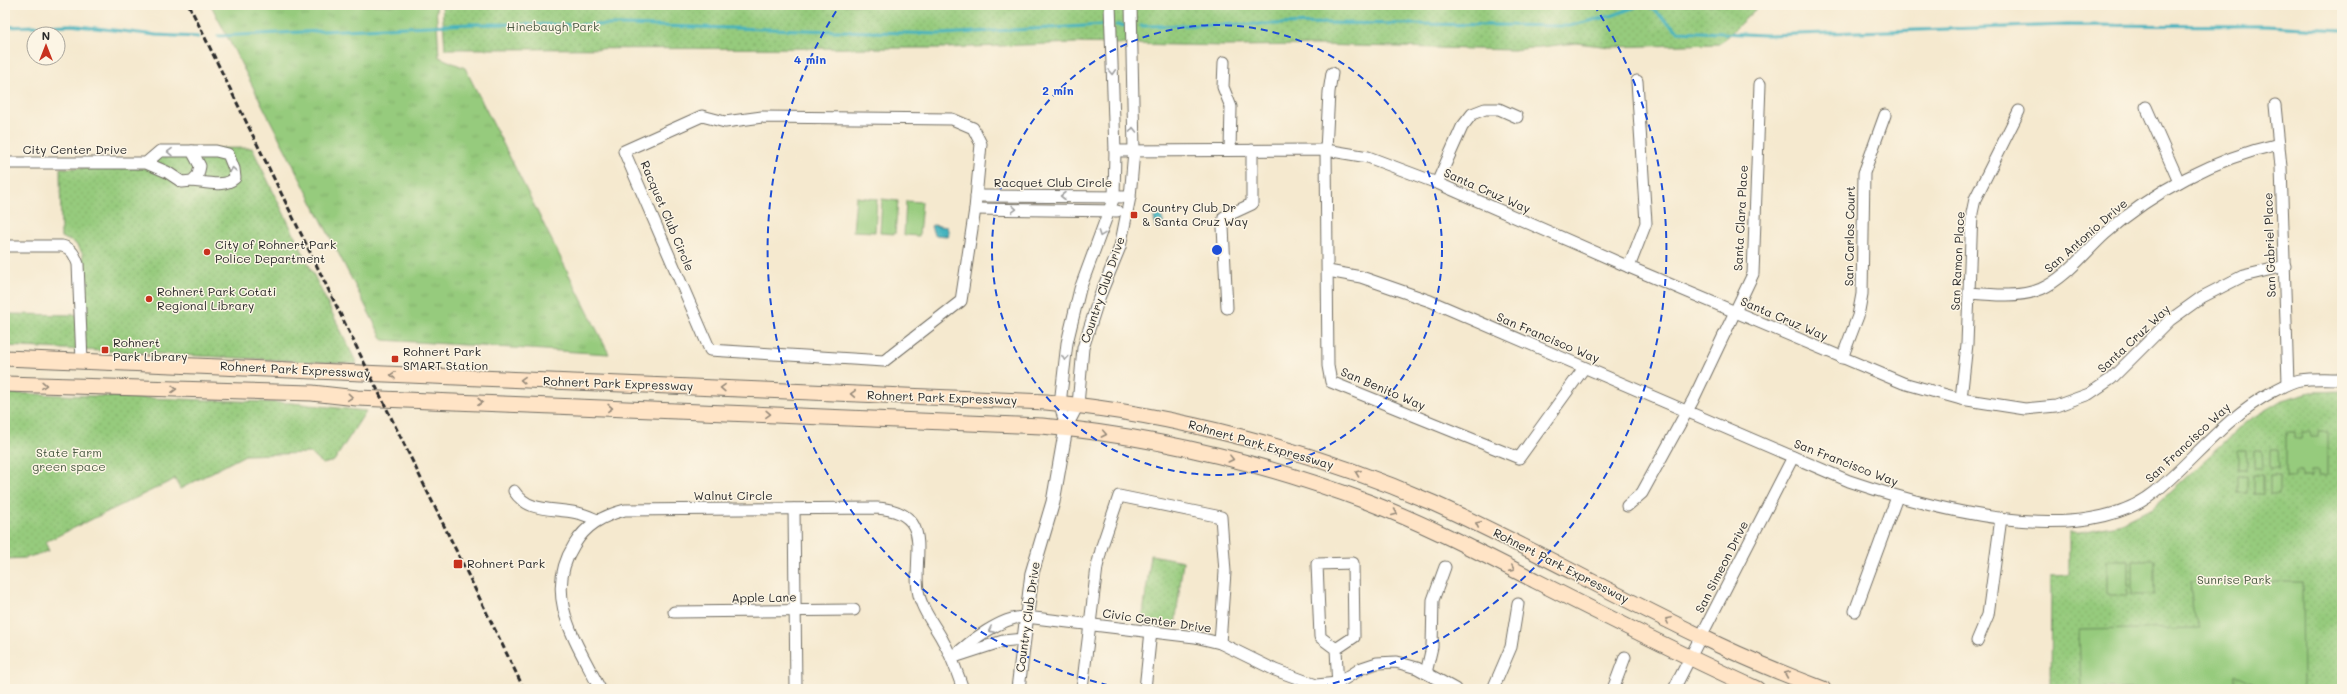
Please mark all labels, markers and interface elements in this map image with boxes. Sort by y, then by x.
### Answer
park label: Hinebaugh Park [507,18,599,34]
north arrow [26,26,66,66]
text: N [42,28,50,43]
text: 4 min [794,51,826,67]
one-way arrow [1107,69,1116,75]
text: 2 min [1042,82,1074,98]
one-way arrow [1129,127,1137,133]
street label: City Center Drive [23,141,127,157]
one-way arrow [167,147,173,156]
street label: Racquet Club Circle [637,158,698,273]
street label: Santa Cruz Way [1441,164,1533,216]
street label: Santa Clara Place [1729,165,1751,271]
one-way arrow [229,166,238,173]
street label: Racquet Club Circle [994,174,1112,190]
street label: San Carlos Court [1840,186,1858,286]
one-way arrow [1060,192,1066,200]
street label: San Gabriel Place [2259,192,2279,298]
street label: San Antonio Drive [2040,195,2130,276]
place label: Country Club Dr & Santa Cruz Way [1142,199,1248,229]
one-way arrow [1011,205,1017,213]
marker: Country Club Dr & Santa Cruz Way [1129,210,1139,220]
street label: San Ramon Place [1946,211,1968,311]
one-way arrow [1098,230,1106,237]
street label: Country Club Drive [1076,234,1128,345]
place label: City of Rohnert Park Police Department [215,236,336,266]
centre of rings [1210,243,1224,257]
marker: City of Rohnert Park Police Department [202,247,212,257]
place label: Rohnert Park Cotati Regional Library [157,283,276,313]
street label: Santa Cruz Way [1738,292,1831,344]
marker: Rohnert Park Cotati Regional Library [144,294,154,304]
street label: Santa Cruz Way [2094,301,2173,376]
street label: San Francisco Way [1494,308,1602,366]
place label: Rohnert Park Library [113,334,187,364]
place label: Rohnert Park SMART Station [403,343,488,373]
marker: Rohnert Park Library [100,345,110,355]
marker: Rohnert Park SMART Station [390,354,400,364]
one-way arrow [1061,355,1070,361]
street label: Rohnert Park Expressway [220,357,371,381]
street label: San Benito Way [1339,363,1428,413]
one-way arrow [390,371,396,379]
street label: Rohnert Park Expressway [543,372,693,394]
one-way arrow [520,376,526,384]
one-way arrow [41,381,47,389]
one-way arrow [720,384,726,393]
one-way arrow [171,385,177,393]
street label: Rohnert Park Expressway [867,386,1017,408]
one-way arrow [850,390,856,398]
one-way arrow [347,392,353,401]
one-way arrow [477,398,483,407]
street label: San Francisco Way [2141,399,2233,486]
one-way arrow [607,403,613,412]
one-way arrow [765,410,771,419]
street label: Rohnert Park Expressway [1187,416,1336,472]
one-way arrow [1101,429,1107,437]
street label: San Francisco Way [1792,435,1901,489]
park label: State Farm green space [32,444,106,474]
one-way arrow [1228,455,1235,463]
one-way arrow [1354,470,1361,478]
street label: Walnut Circle [693,487,773,503]
one-way arrow [1390,508,1398,516]
street label: San Simeon Drive [1691,518,1751,615]
one-way arrow [1474,521,1482,529]
street label: Rohnert Park Expressway [1491,524,1632,606]
place label: Rohnert Park [467,555,545,571]
marker: Rohnert Park [452,558,464,570]
street label: Country Club Drive [1011,560,1043,673]
one-way arrow [1508,564,1515,571]
park label: Sunrise Park [2197,571,2271,587]
street label: Apple Lane [731,588,797,606]
street label: Civic Center Drive [1102,604,1213,636]
one-way arrow [1665,618,1673,625]
one-way arrow [987,625,995,633]
one-way arrow [1783,671,1790,679]

